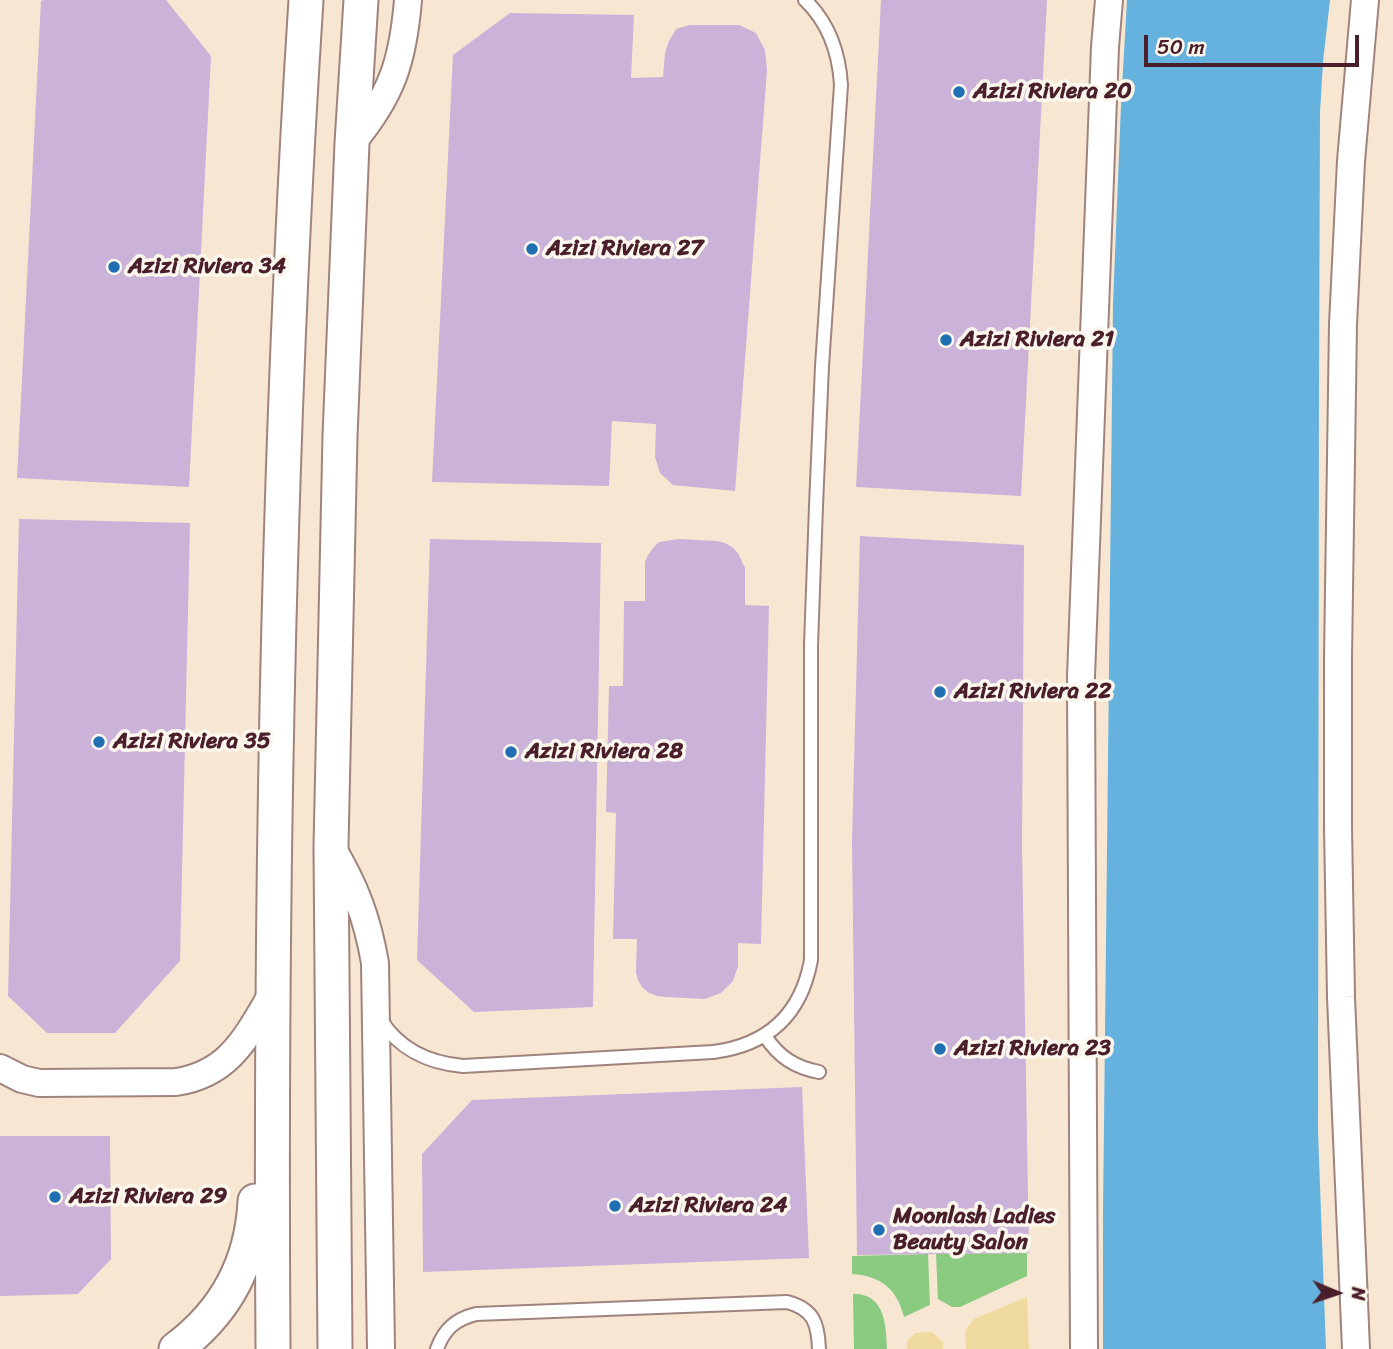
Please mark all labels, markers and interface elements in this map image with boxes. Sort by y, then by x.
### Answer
scale bar [1148,21,1363,65]
text: 50 m [1157,28,1205,66]
place label: Azizi Riviera 20 [973,78,1132,106]
marker: Azizi Riviera 20 [951,84,967,100]
place label: Azizi Riviera 27 [546,235,703,263]
marker: Azizi Riviera 27 [524,241,540,257]
place label: Azizi Riviera 34 [128,253,286,281]
marker: Azizi Riviera 34 [106,259,122,275]
place label: Azizi Riviera 21 [960,326,1114,354]
marker: Azizi Riviera 21 [938,332,954,348]
place label: Azizi Riviera 22 [954,678,1112,706]
marker: Azizi Riviera 22 [932,684,948,700]
place label: Azizi Riviera 35 [113,728,271,756]
marker: Azizi Riviera 35 [91,734,107,750]
place label: Azizi Riviera 28 [525,738,683,766]
marker: Azizi Riviera 28 [503,744,519,760]
place label: Azizi Riviera 23 [954,1035,1111,1063]
marker: Azizi Riviera 23 [932,1041,948,1057]
place label: Azizi Riviera 29 [69,1183,227,1211]
marker: Azizi Riviera 29 [47,1189,63,1205]
place label: Azizi Riviera 24 [629,1192,788,1220]
marker: Azizi Riviera 24 [607,1198,623,1214]
place label: Moonlash Ladies Beauty Salon [893,1203,1055,1257]
marker: Moonlash Ladies Beauty Salon [871,1222,887,1238]
north arrow [1302,1258,1372,1328]
text: N [1342,1287,1375,1301]

